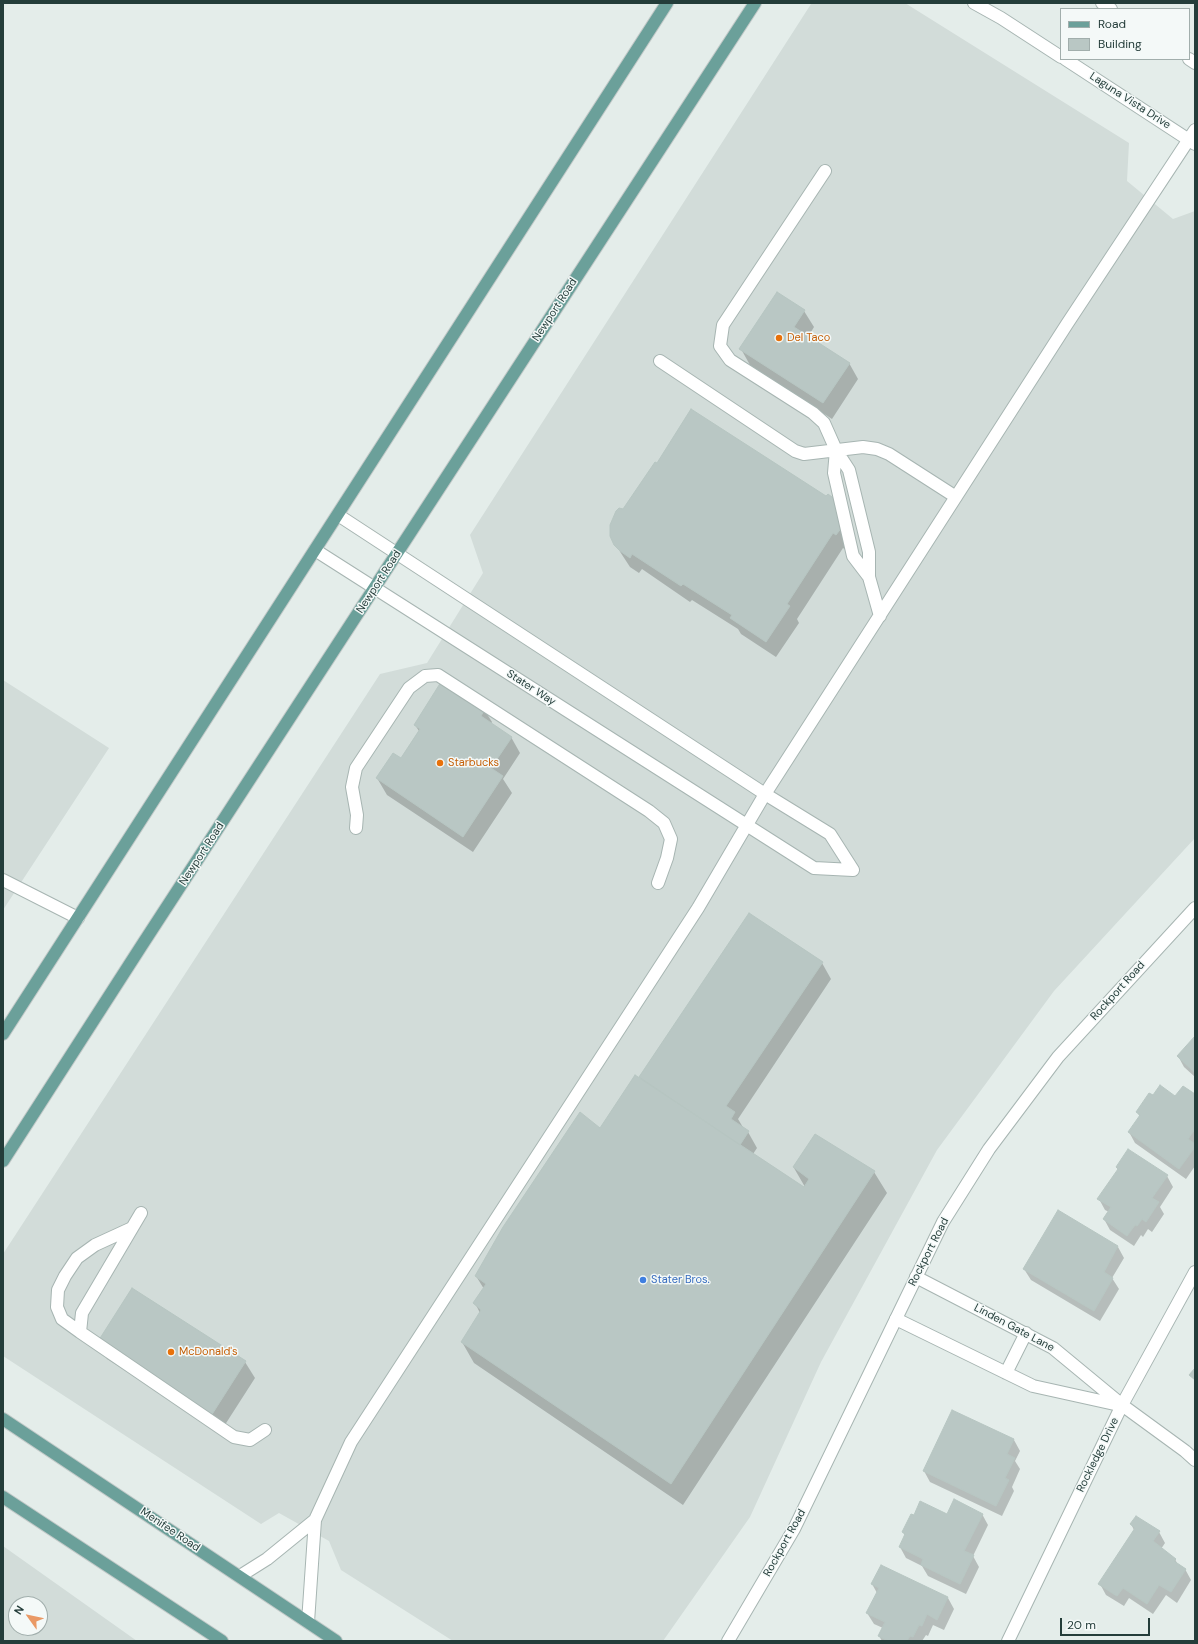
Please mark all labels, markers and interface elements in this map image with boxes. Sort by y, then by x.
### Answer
legend [1060,8,1190,60]
text: Road [1098,16,1126,32]
text: Building [1098,36,1142,52]
street label: Laguna Vista Drive [1087,70,1173,132]
street label: Newport Road [530,276,580,344]
place label: Del Taco [787,331,830,345]
marker: Del Taco [774,333,784,343]
street label: Newport Road [354,548,404,616]
street label: Stater Way [504,667,558,709]
place label: Starbucks [448,756,499,770]
marker: Starbucks [435,758,445,768]
street label: Newport Road [177,820,227,888]
street label: Rockport Road [1088,959,1148,1023]
street label: Rockport Road [906,1216,952,1288]
place label: Stater Bros. [651,1273,710,1287]
marker: Stater Bros. [638,1275,648,1285]
street label: Linden Gate Lane [972,1301,1056,1355]
place label: McDonald's [179,1345,238,1359]
marker: McDonald's [166,1347,176,1357]
street label: Rockledge Drive [1074,1416,1122,1494]
street label: Menifee Road [138,1505,202,1555]
street label: Rockport Road [761,1507,809,1579]
north arrow [8,1596,48,1636]
text: N [11,1603,27,1617]
scale bar [1062,1610,1152,1636]
text: 20 m [1067,1617,1096,1633]

